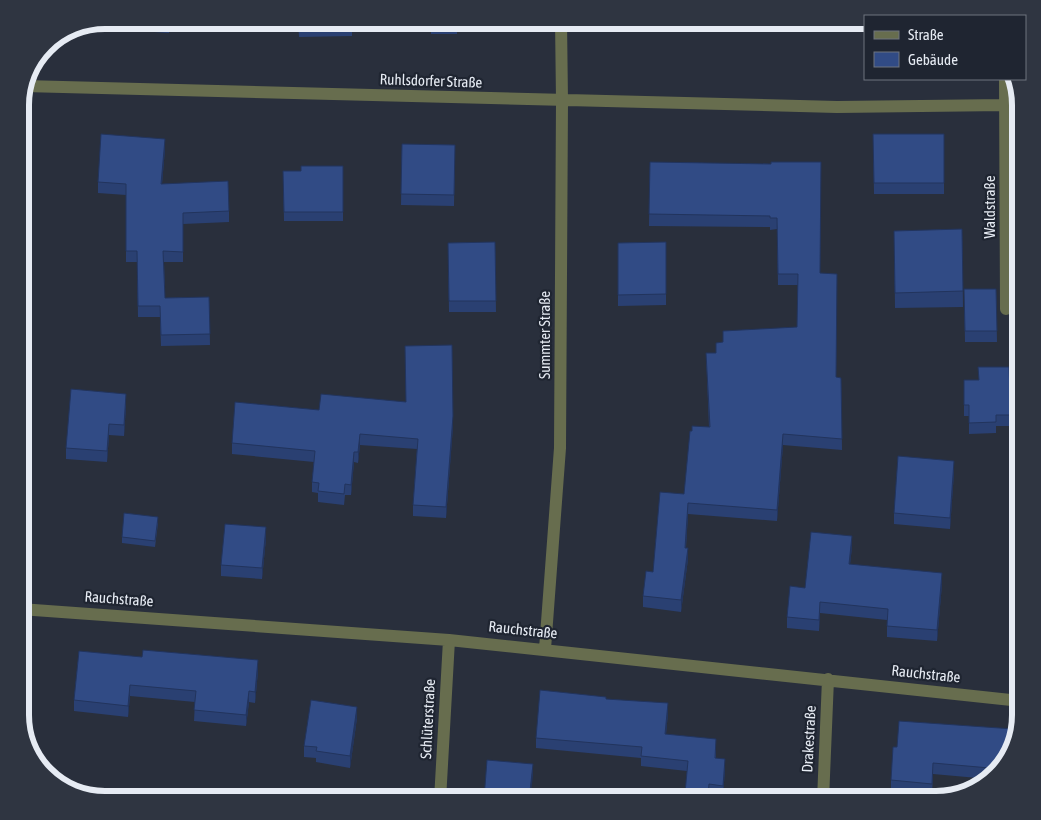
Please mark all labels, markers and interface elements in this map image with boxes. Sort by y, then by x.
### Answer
legend [864,15,1026,80]
text: Straße [908,26,944,43]
text: Gebäude [908,51,958,68]
street label: Ruhlsdorfer Straße [379,70,483,91]
street label: Waldstraße [981,175,998,238]
street label: Summter Straße [536,291,553,379]
street label: Rauchstraße [84,588,154,609]
street label: Rauchstraße [488,617,558,642]
street label: Rauchstraße [891,661,961,686]
street label: Schlüterstraße [417,678,438,760]
street label: Drakestraße [798,705,819,773]

